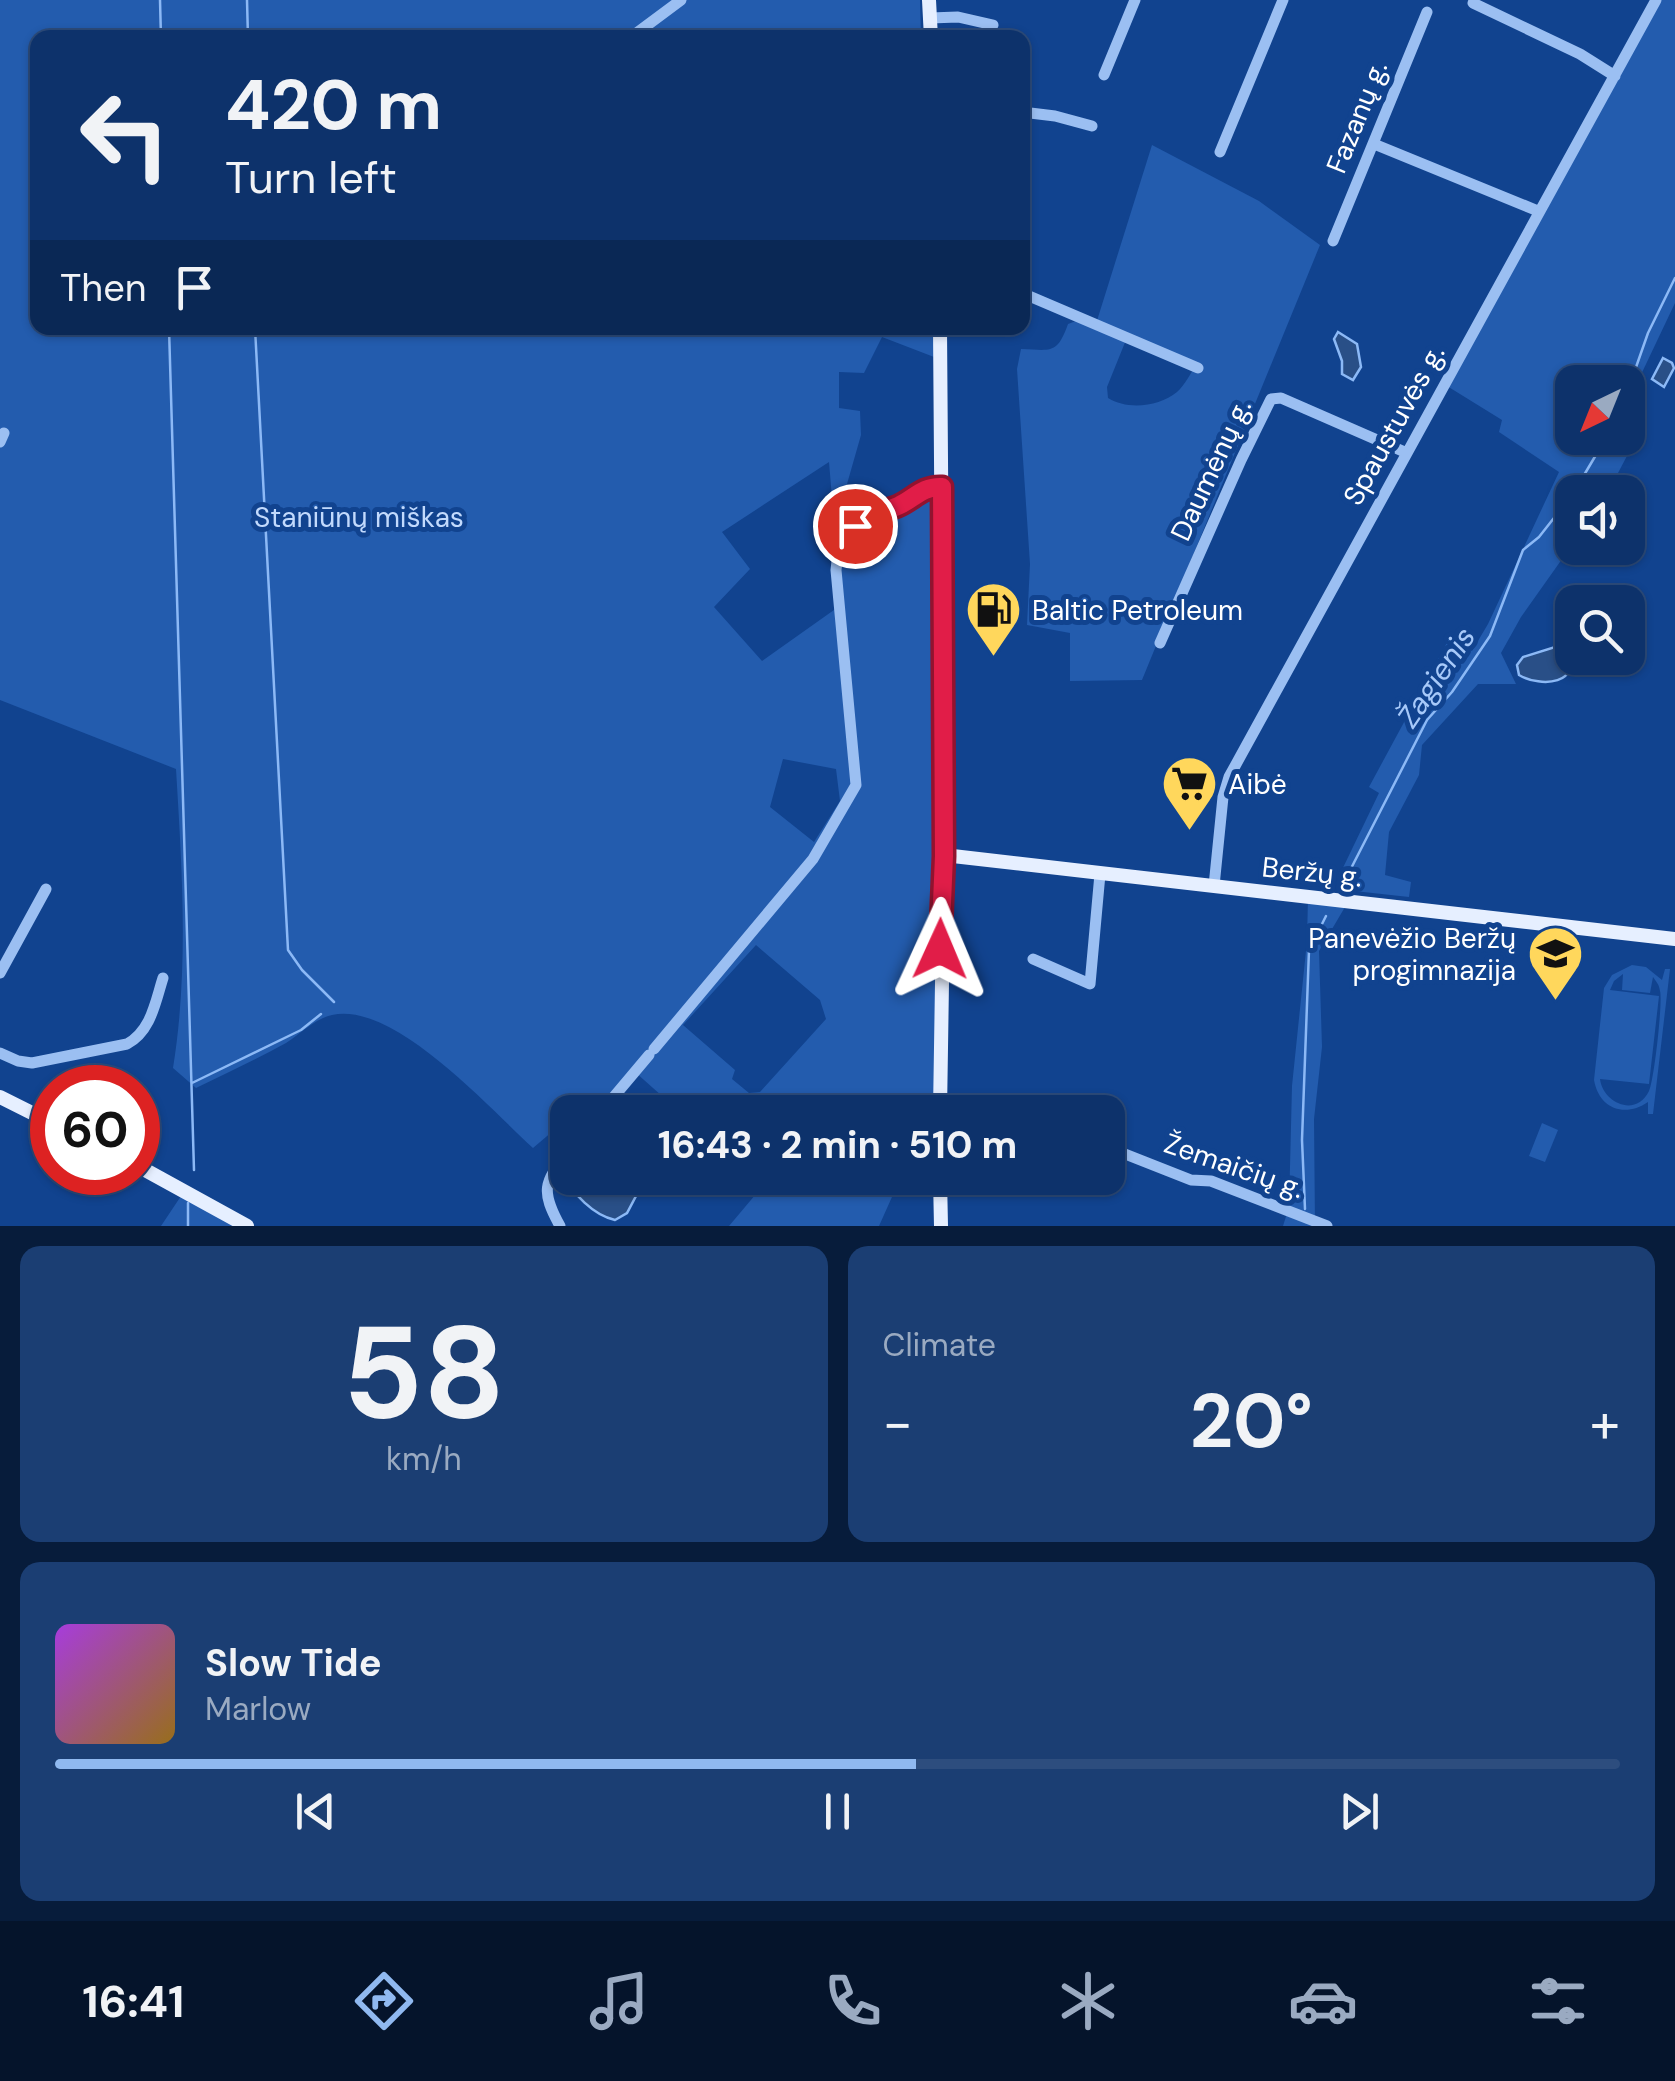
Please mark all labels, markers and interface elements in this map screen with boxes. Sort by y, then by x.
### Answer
street label: Fazanų g. [1318,55,1396,179]
text: 420 m [225,60,442,151]
icon: left [60,70,190,200]
text: Turn left [225,148,397,207]
icon: arrive [167,260,222,315]
text: Then [60,263,147,313]
street label: Spaustuvės g. [1335,338,1453,512]
north arrow [1555,365,1645,455]
map controls [1555,365,1645,675]
street label: Daumėnų g. [1162,393,1260,547]
button: sound [1555,475,1645,565]
pin [813,484,898,569]
park label: Staniūnų miškas [254,499,464,536]
icon: arrive [828,499,883,554]
fuel station icon: Baltic Petroleum [963,580,1023,659]
button: search [1555,585,1645,675]
place label: Baltic Petroleum [1032,592,1243,629]
water label: Žagienis [1388,619,1484,735]
supermarket icon: Aibė [1159,754,1219,833]
place label: Aibė [1228,766,1287,803]
street label: Beržų g. [1260,848,1364,896]
position arrow [888,897,992,1001]
place label: Panevėžio Beržų progimnazija [1308,920,1516,989]
school or university icon: Panevėžio Beržų progimnazija [1525,924,1585,1003]
speed limit sign: 60 [30,1065,160,1195]
text: 16:43 · 2 min · 510 m [658,1120,1017,1170]
street label: Žemaičių g. [1159,1125,1309,1207]
text: 58 [342,1288,505,1457]
text: Climate [883,1324,996,1366]
text: 20° [1190,1373,1313,1470]
text: − [883,1387,913,1459]
text: + [1590,1387,1620,1459]
text: km/h [386,1438,462,1480]
text: Slow Tide [205,1638,382,1688]
text: Marlow [205,1688,311,1730]
icon: previous [288,1784,343,1839]
icon: pause [810,1784,865,1839]
icon: next [1332,1784,1387,1839]
icon: directions [349,1966,419,2036]
icon: music [584,1966,654,2036]
icon: phone [818,1966,888,2036]
icon: climate [1053,1966,1123,2036]
icon: car [1288,1966,1358,2036]
icon: filters [1523,1966,1593,2036]
text: 16:41 [82,1972,184,2031]

